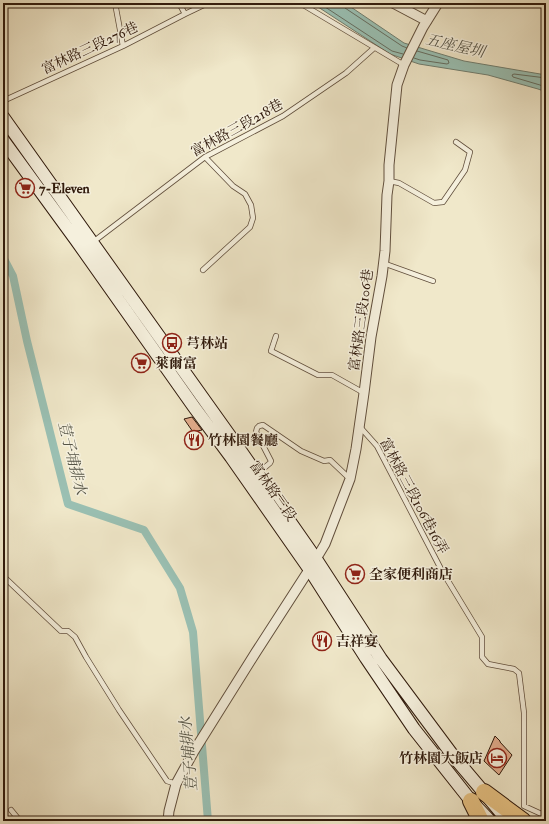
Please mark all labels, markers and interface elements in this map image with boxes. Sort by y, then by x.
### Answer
street label: 富林路三段276巷 [39,18,141,78]
water label: 五座屋圳 [424,30,489,63]
street label: 富林路三段218巷 [188,96,286,160]
supermarket icon: 7-Eleven [14,177,36,199]
place label: 7-Eleven [39,180,91,197]
street label: 富林路三段106巷 [345,268,377,372]
bus stop icon: 芎林站 [161,332,183,354]
place label: 芎林站 [186,335,228,352]
supermarket icon: 萊爾富 [130,352,152,374]
place label: 萊爾富 [155,355,197,372]
water label: 荳子埔排水 [54,419,91,499]
restaurant icon: 竹林園餐廳 [183,429,205,451]
place label: 竹林園餐廳 [208,432,278,449]
street label: 富林路三段106巷16弄 [376,435,452,557]
street label: 富林路三段 [246,457,300,525]
supermarket icon: 全家便利商店 [344,563,366,585]
place label: 全家便利商店 [369,566,453,583]
restaurant icon: 吉祥宴 [311,630,333,652]
place label: 吉祥宴 [336,633,378,650]
water label: 荳子埔排水 [176,714,202,792]
hotel icon: 竹林園大飯店 [486,747,508,769]
place label: 竹林園大飯店 [399,750,483,767]

